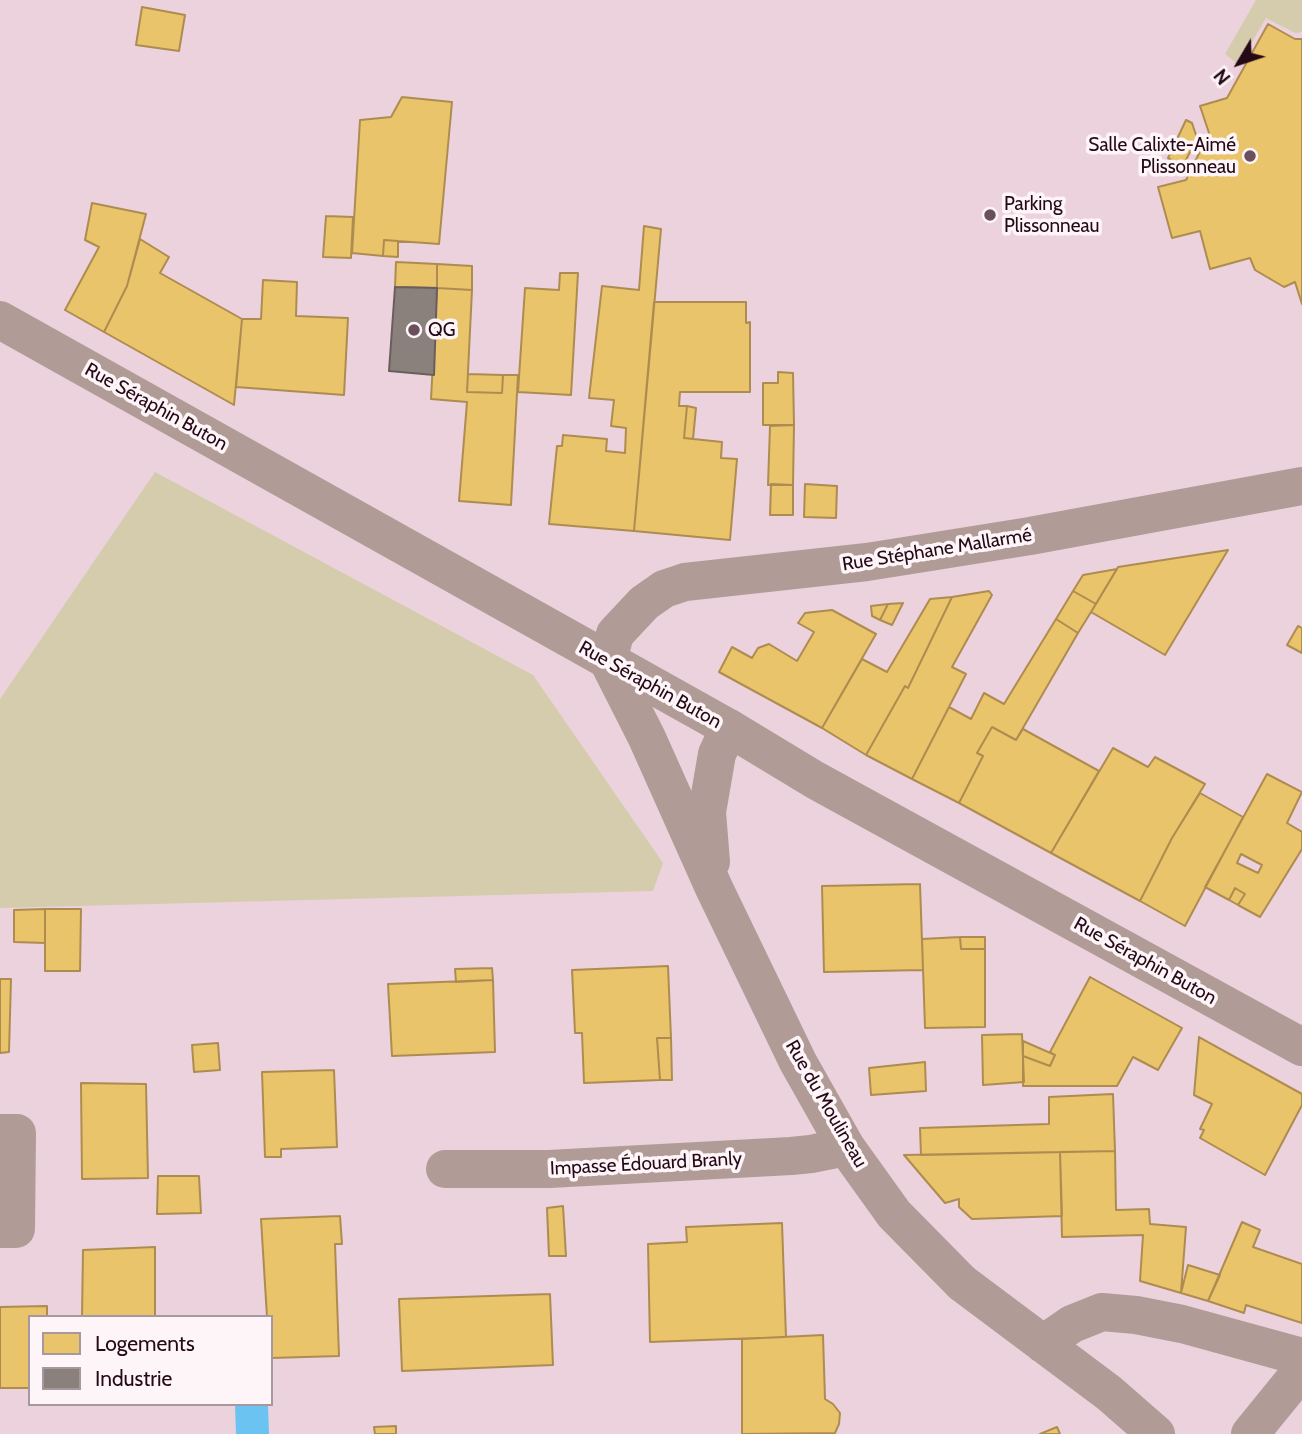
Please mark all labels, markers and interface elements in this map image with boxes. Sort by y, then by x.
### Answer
north arrow [1204,28,1274,98]
text: N [1209,64,1235,89]
place label: Salle Calixte-Aimé Plissonneau [1088,134,1236,178]
marker: Salle Calixte-Aimé Plissonneau [1242,148,1258,164]
place label: Parking Plissonneau [1004,193,1100,237]
marker: Parking Plissonneau [982,207,998,223]
place label: QG [428,319,455,341]
marker: QG [406,322,422,338]
street label: Rue Séraphin Buton [81,358,231,456]
street label: Rue Stéphane Mallarmé [841,524,1033,576]
street label: Rue Séraphin Buton [575,636,725,734]
street label: Rue Séraphin Buton [1070,912,1220,1010]
street label: Rue du Moulineau [780,1036,872,1172]
street label: Impasse Édouard Branly [549,1148,743,1180]
legend [28,1315,273,1406]
text: Logements [95,1331,195,1356]
text: Industrie [95,1366,172,1391]

